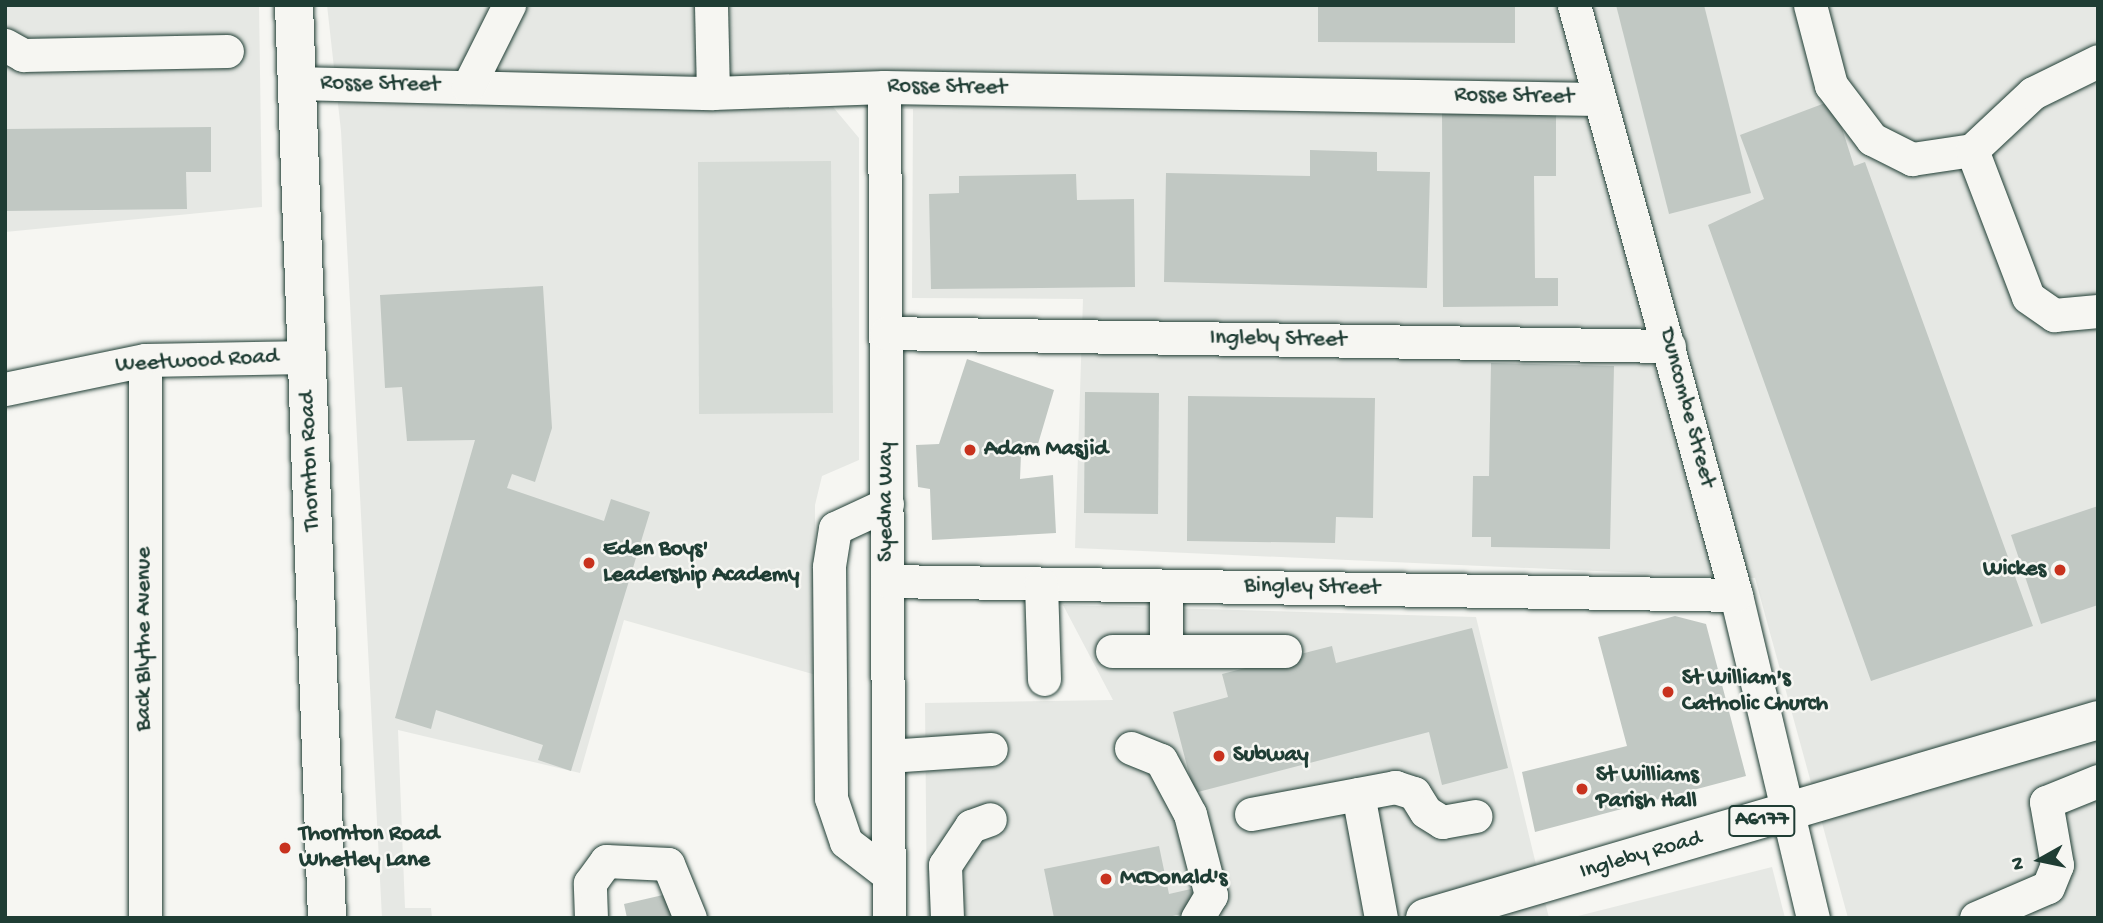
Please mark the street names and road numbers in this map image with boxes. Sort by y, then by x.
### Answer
street label: Rosse Street [320,70,440,100]
street label: Rosse Street [887,73,1007,103]
street label: Rosse Street [1454,82,1574,112]
street label: Ingleby Street [1209,325,1347,355]
street label: Duncombe Street [1652,325,1720,491]
street label: Weetwood Road [115,344,279,380]
street label: Thornton Road [295,390,327,532]
street label: Syedna Way [873,442,901,562]
street label: Back Blythe Avenue [131,547,159,731]
street label: Bingley Street [1244,573,1380,603]
road number: A6177 [1727,804,1797,838]
street label: Ingleby Road [1577,825,1705,887]

